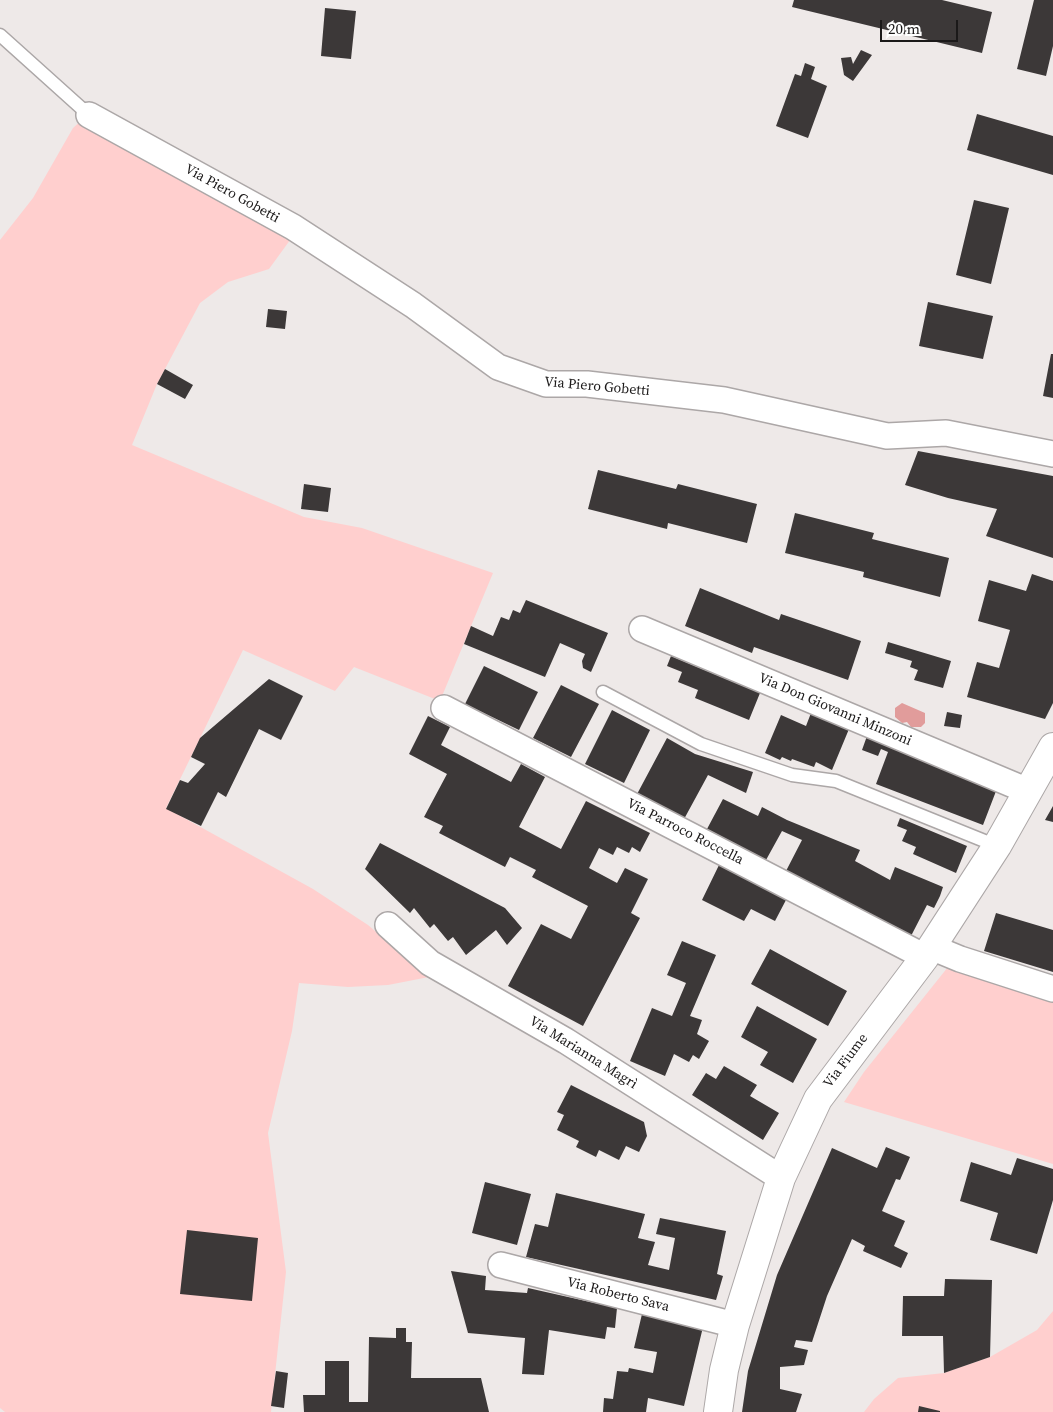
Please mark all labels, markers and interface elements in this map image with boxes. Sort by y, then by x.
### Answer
scale bar [883,10,960,42]
text: 20 m [888,18,920,39]
street label: Via Piero Gobetti [182,161,282,227]
street label: Via Piero Gobetti [544,374,650,400]
street label: Via Don Giovanni Minzoni [756,670,914,750]
street label: Via Parroco Roccella [624,795,746,869]
street label: Via Marianna Magrì [526,1013,640,1093]
street label: Via Fiume [820,1031,872,1091]
street label: Via Roberto Sava [565,1274,671,1316]

